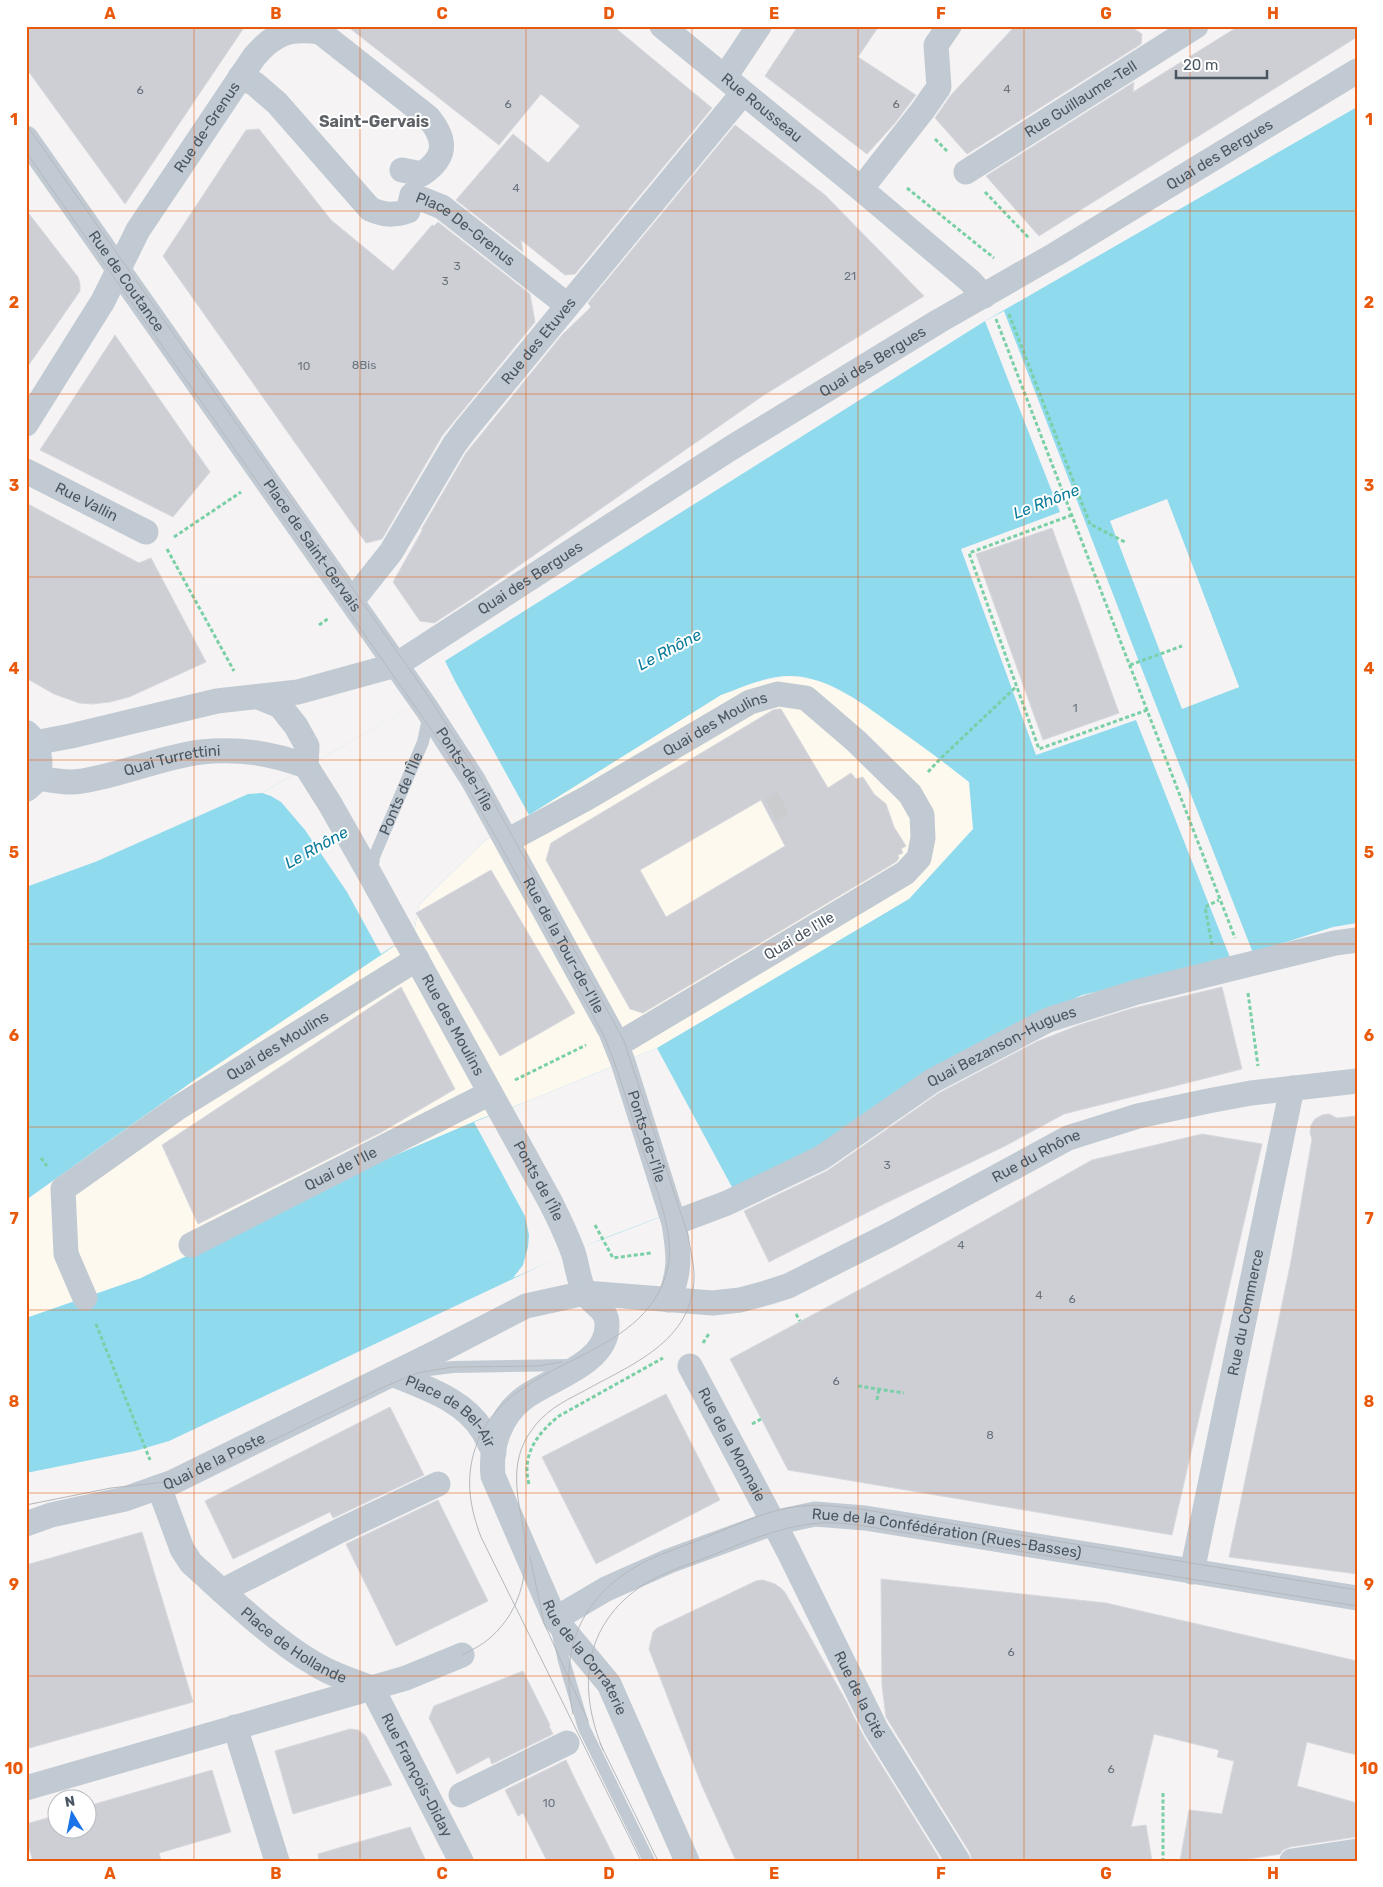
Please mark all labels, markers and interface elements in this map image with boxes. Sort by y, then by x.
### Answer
text: A [104,4,116,23]
text: B [270,4,282,23]
text: C [436,4,448,23]
text: D [603,4,615,23]
text: E [769,4,779,23]
text: F [936,4,946,23]
text: G [1100,4,1112,23]
text: H [1267,4,1279,23]
scale bar [1176,48,1267,80]
text: 20 m [1183,56,1218,74]
street label: Rue Guillaume-Tell [1021,57,1140,141]
street label: Rue Rousseau [718,69,806,146]
street label: Rue de-Grenus [170,78,244,176]
house number: 4 [1003,82,1011,96]
house number: 6 [136,83,144,97]
house number: 6 [504,97,512,111]
house number: 6 [892,97,900,111]
text: 1 [10,110,18,129]
text: 1 [1365,110,1373,129]
district label: Saint-Gervais [319,112,429,131]
street label: Quai des Bergues [1163,115,1276,194]
house number: 4 [512,181,520,195]
street label: Place De-Grenus [413,188,519,270]
street label: Rue de Coutance [85,227,168,335]
house number: 3 [453,259,461,273]
house number: 21 [844,269,856,283]
house number: 3 [441,274,449,288]
text: 2 [9,293,19,312]
street label: Rue des Etuves [497,293,580,388]
text: 2 [1364,293,1374,312]
street label: Quai des Bergues [816,322,929,401]
house number: 8Bis [352,358,376,372]
house number: 10 [298,359,310,373]
text: 3 [9,476,19,495]
street label: Place de Saint-Gervais [259,476,365,616]
text: 3 [1364,476,1374,495]
street label: Rue Vallin [52,478,121,525]
water label: Le Rhône [1010,480,1082,523]
street label: Quai des Bergues [474,537,587,619]
water label: Le Rhône [634,625,704,674]
text: 4 [9,659,20,678]
text: 4 [1364,659,1375,678]
street label: Quai des Moulins [660,688,770,760]
house number: 1 [1072,701,1078,715]
street label: Ponts-de-l'Île [432,724,497,815]
street label: Quai Turrettini [122,742,221,780]
street label: Ponts de l'Île [375,749,427,838]
water label: Le Rhône [281,822,351,873]
text: 5 [9,843,19,862]
text: 5 [1364,843,1374,862]
street label: Rue de la Tour-de-l'Ile [519,874,608,1017]
street label: Quai de l'Ile [761,908,837,964]
street label: Rue des Moulins [418,971,488,1079]
street label: Quai Bezanson-Hugues [924,1003,1079,1091]
street label: Quai des Moulins [223,1007,332,1084]
text: 6 [9,1026,19,1045]
text: 6 [1364,1026,1374,1045]
street label: Ponts-de-l'Île [624,1088,670,1185]
street label: Rue du Rhône [989,1126,1083,1187]
street label: Ponts de l'Île [510,1138,567,1224]
street label: Quai de l'Ile [301,1143,380,1195]
house number: 3 [883,1158,891,1172]
text: 7 [9,1209,19,1228]
text: 7 [1364,1209,1374,1228]
house number: 4 [957,1238,965,1252]
street label: Rue du Commerce [1224,1248,1267,1377]
house number: 4 [1035,1288,1043,1302]
house number: 6 [1068,1292,1076,1306]
street label: Place de Bel-Air [403,1371,499,1451]
house number: 6 [832,1374,840,1388]
street label: Rue de la Monnaie [694,1384,770,1505]
text: 8 [9,1392,20,1411]
text: 8 [1364,1392,1375,1411]
house number: 8 [986,1428,994,1442]
street label: Quai de la Poste [161,1429,268,1494]
street label: Rue de la Confédération (Rues-Basses) [811,1505,1083,1562]
text: 9 [9,1575,19,1594]
text: 9 [1364,1575,1374,1594]
street label: Rue de la Corraterie [539,1597,631,1718]
street label: Place de Hollande [237,1603,349,1687]
house number: 6 [1007,1645,1015,1659]
street label: Rue de la Cité [830,1648,889,1742]
street label: Rue François-Diday [377,1710,456,1840]
text: 10 [5,1759,24,1778]
text: 10 [1360,1759,1379,1778]
house number: 6 [1107,1762,1115,1776]
north arrow [48,1790,98,1840]
text: N [63,1792,76,1811]
house number: 10 [543,1796,555,1810]
text: A [104,1864,116,1883]
text: B [270,1864,282,1883]
text: C [436,1864,448,1883]
text: D [603,1864,615,1883]
text: E [769,1864,779,1883]
text: F [936,1864,946,1883]
text: G [1100,1864,1112,1883]
text: H [1267,1864,1279,1883]

